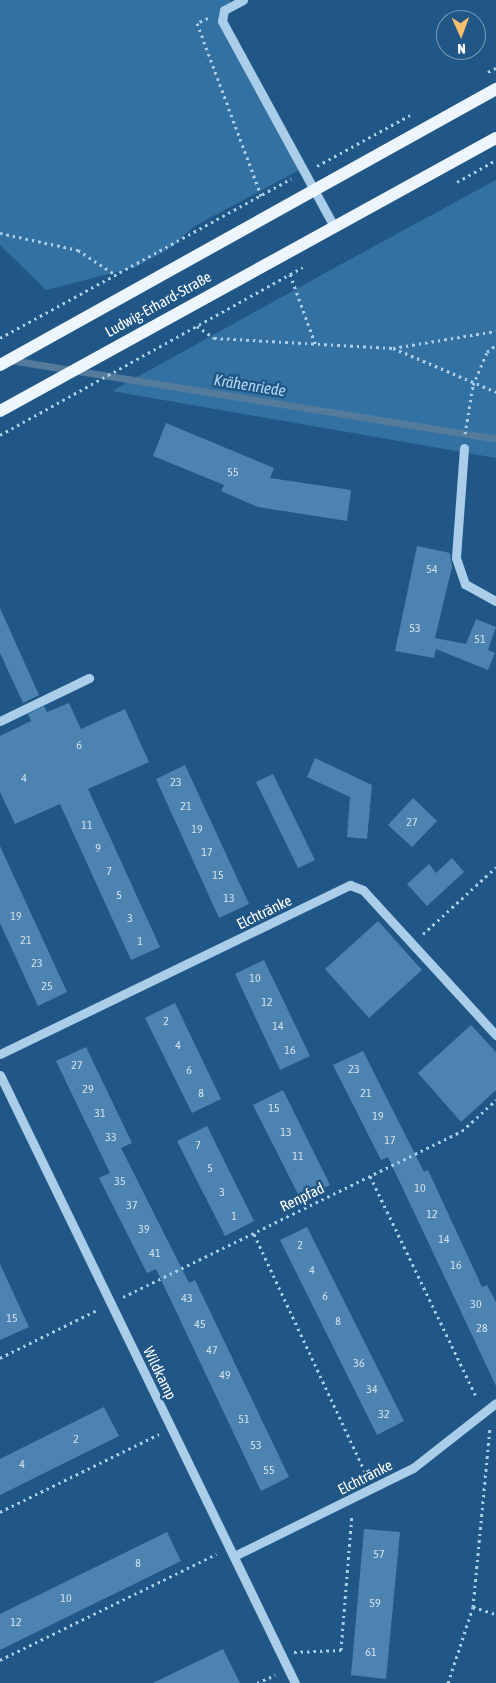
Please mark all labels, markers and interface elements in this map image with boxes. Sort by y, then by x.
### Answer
north arrow [436,10,486,60]
text: N [457,41,466,57]
street label: Ludwig-Erhard-Straße [102,267,214,341]
water label: Krähenriede [213,370,287,400]
house number: 55 [227,466,239,480]
house number: 54 [426,563,438,577]
house number: 53 [409,622,421,636]
house number: 51 [474,633,486,647]
house number: 6 [76,739,82,753]
house number: 4 [21,772,27,786]
house number: 23 [170,776,182,790]
house number: 21 [180,800,192,814]
house number: 27 [406,816,418,830]
house number: 11 [81,819,93,833]
house number: 19 [191,823,203,837]
house number: 9 [95,842,101,856]
house number: 17 [201,846,213,860]
house number: 7 [106,865,112,879]
house number: 15 [212,869,224,883]
house number: 5 [116,889,122,903]
street label: Elchtränke [234,891,294,933]
house number: 13 [223,892,235,906]
house number: 19 [10,910,22,924]
house number: 3 [127,912,133,926]
house number: 21 [20,934,32,948]
house number: 1 [137,935,143,949]
house number: 23 [31,957,43,971]
house number: 10 [249,972,261,986]
house number: 25 [41,980,53,994]
house number: 12 [261,996,273,1010]
house number: 2 [163,1015,169,1029]
house number: 14 [272,1020,284,1034]
house number: 4 [175,1039,181,1053]
house number: 16 [284,1044,296,1058]
house number: 27 [71,1059,83,1073]
house number: 23 [348,1063,360,1077]
house number: 6 [186,1064,192,1078]
house number: 29 [82,1083,94,1097]
house number: 8 [198,1087,204,1101]
house number: 21 [360,1087,372,1101]
house number: 15 [268,1102,280,1116]
house number: 31 [94,1107,106,1121]
house number: 19 [372,1110,384,1124]
house number: 13 [280,1126,292,1140]
house number: 33 [105,1131,117,1145]
house number: 17 [384,1134,396,1148]
house number: 7 [195,1139,201,1153]
house number: 11 [292,1150,304,1164]
house number: 5 [207,1162,213,1176]
house number: 35 [114,1175,126,1189]
street label: Renpfad [277,1179,327,1215]
house number: 10 [414,1182,426,1196]
house number: 3 [219,1186,225,1200]
house number: 37 [126,1199,138,1213]
house number: 12 [426,1208,438,1222]
house number: 1 [231,1210,237,1224]
house number: 39 [138,1223,150,1237]
house number: 14 [438,1233,450,1247]
house number: 2 [297,1239,303,1253]
house number: 41 [149,1247,161,1261]
house number: 16 [450,1259,462,1273]
house number: 4 [309,1264,315,1278]
house number: 6 [322,1290,328,1304]
house number: 43 [181,1292,193,1306]
house number: 30 [470,1298,482,1312]
house number: 15 [6,1312,18,1326]
house number: 8 [335,1315,341,1329]
house number: 45 [194,1318,206,1332]
house number: 28 [476,1322,488,1336]
street label: Wildkamp [139,1344,181,1402]
house number: 47 [206,1344,218,1358]
house number: 36 [353,1357,365,1371]
house number: 49 [219,1369,231,1383]
house number: 34 [366,1383,378,1397]
house number: 32 [378,1408,390,1422]
house number: 51 [238,1413,250,1427]
house number: 2 [73,1433,79,1447]
house number: 53 [250,1439,262,1453]
street label: Elchtränke [335,1456,395,1498]
house number: 4 [19,1458,25,1472]
house number: 55 [263,1464,275,1478]
house number: 57 [373,1548,385,1562]
house number: 8 [135,1557,141,1571]
house number: 10 [60,1592,72,1606]
house number: 59 [369,1597,381,1611]
house number: 12 [10,1616,22,1630]
house number: 61 [365,1646,377,1660]

